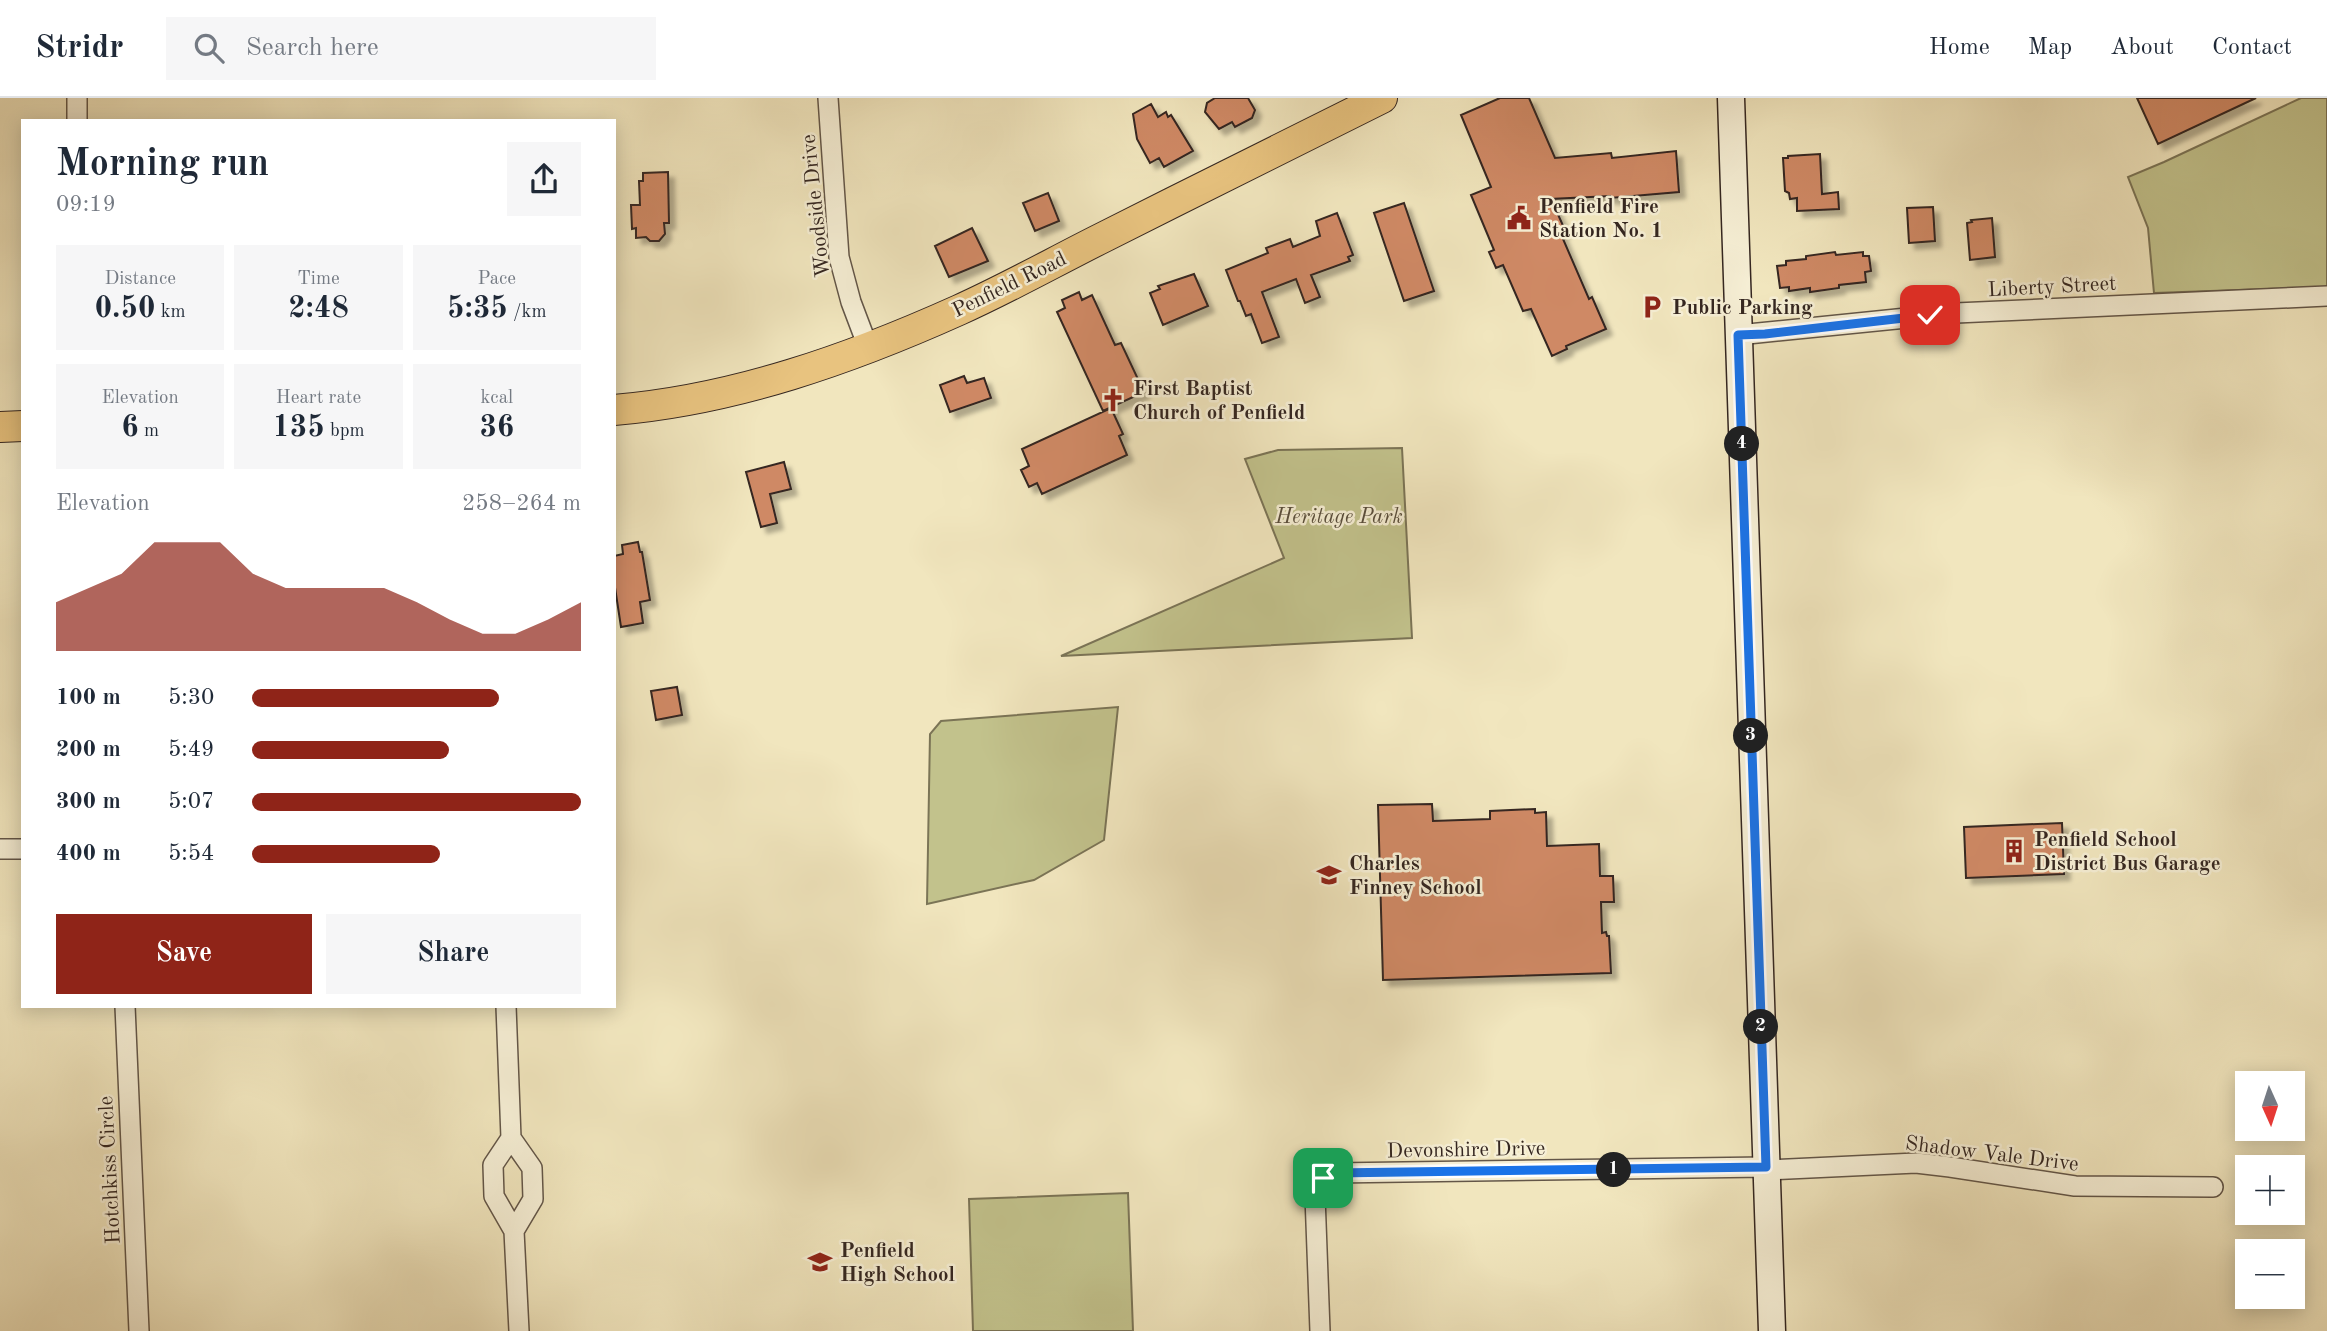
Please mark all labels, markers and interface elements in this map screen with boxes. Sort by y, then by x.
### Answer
search box [166,17,656,80]
icon: search [190,29,228,67]
text: Stridr [35,32,124,65]
text: Search here [246,35,379,61]
text: Home [1929,36,1990,60]
text: Map [2028,36,2072,60]
text: About [2110,36,2174,60]
text: Contact [2212,36,2292,60]
street label: Woodside Drive [799,133,834,279]
button: share [507,142,581,216]
text: Morning run [56,146,269,184]
text: 09:19 [56,193,116,216]
place label: Penfield Fire Station No. 1 [1539,197,1663,242]
public building icon: Penfield Fire Station No. 1 [1505,204,1533,232]
street label: Penfield Road [949,249,1070,322]
text: Distance [104,270,176,289]
text: Time [297,270,340,289]
text: Pace [478,270,516,289]
street label: Liberty Street [1987,274,2117,301]
pin [1900,285,1960,345]
parking icon: Public Parking [1638,293,1666,321]
text: 0.50 [95,294,155,324]
text: 2:48 [288,294,349,324]
text: 5:35 [447,294,508,324]
icon: check [1911,296,1949,334]
place label: Public Parking [1672,298,1813,319]
text: km [155,303,186,322]
text: /km [508,303,547,322]
place label: First Baptist Church of Penfield [1133,379,1305,424]
church icon: First Baptist Church of Penfield [1099,386,1127,414]
text: Elevation [102,389,179,408]
text: Heart rate [276,389,361,408]
text: kcal [480,389,513,408]
text: 6 [121,413,139,443]
text: 135 [272,413,325,443]
text: 36 [479,413,514,443]
text: m [139,422,159,441]
text: bpm [325,422,365,441]
pin: 4 [1724,426,1760,462]
text: 4 [1736,434,1747,453]
text: Elevation [56,492,150,515]
text: 258–264 m [462,492,581,515]
park label: Heritage Park [1274,507,1403,528]
text: 100 m [56,686,121,709]
text: 5:30 [168,686,214,709]
pin: 3 [1734,718,1768,754]
text: 3 [1745,726,1756,745]
text: 200 m [56,738,121,761]
text: 5:49 [168,738,214,761]
text: 300 m [56,790,121,813]
text: 5:07 [168,790,214,813]
place label: Penfield School District Bus Garage [2034,830,2221,875]
building icon: Penfield School District Bus Garage [2000,837,2028,865]
text: 400 m [56,842,121,865]
text: 5:54 [168,842,214,865]
place label: Charles Finney School [1349,854,1482,899]
school or university icon: Charles Finney School [1315,861,1343,889]
button: Save [56,914,312,994]
button: Share [326,914,581,994]
pin: 2 [1744,1010,1778,1044]
text: 2 [1755,1017,1766,1036]
north arrow [2235,1071,2305,1141]
map controls [2235,1071,2305,1309]
street label: Hotchkiss Circle [96,1095,125,1245]
street label: Shadow Vale Drive [1904,1133,2080,1176]
street label: Devonshire Drive [1386,1139,1546,1162]
pin [1293,1148,1353,1208]
pin: 1 [1596,1152,1632,1188]
button: + [2235,1155,2305,1225]
icon: arrive [1304,1159,1342,1197]
text: 1 [1608,1160,1619,1179]
button: − [2235,1239,2305,1309]
place label: Penfield High School [840,1241,955,1286]
school or university icon: Penfield High School [806,1248,834,1276]

